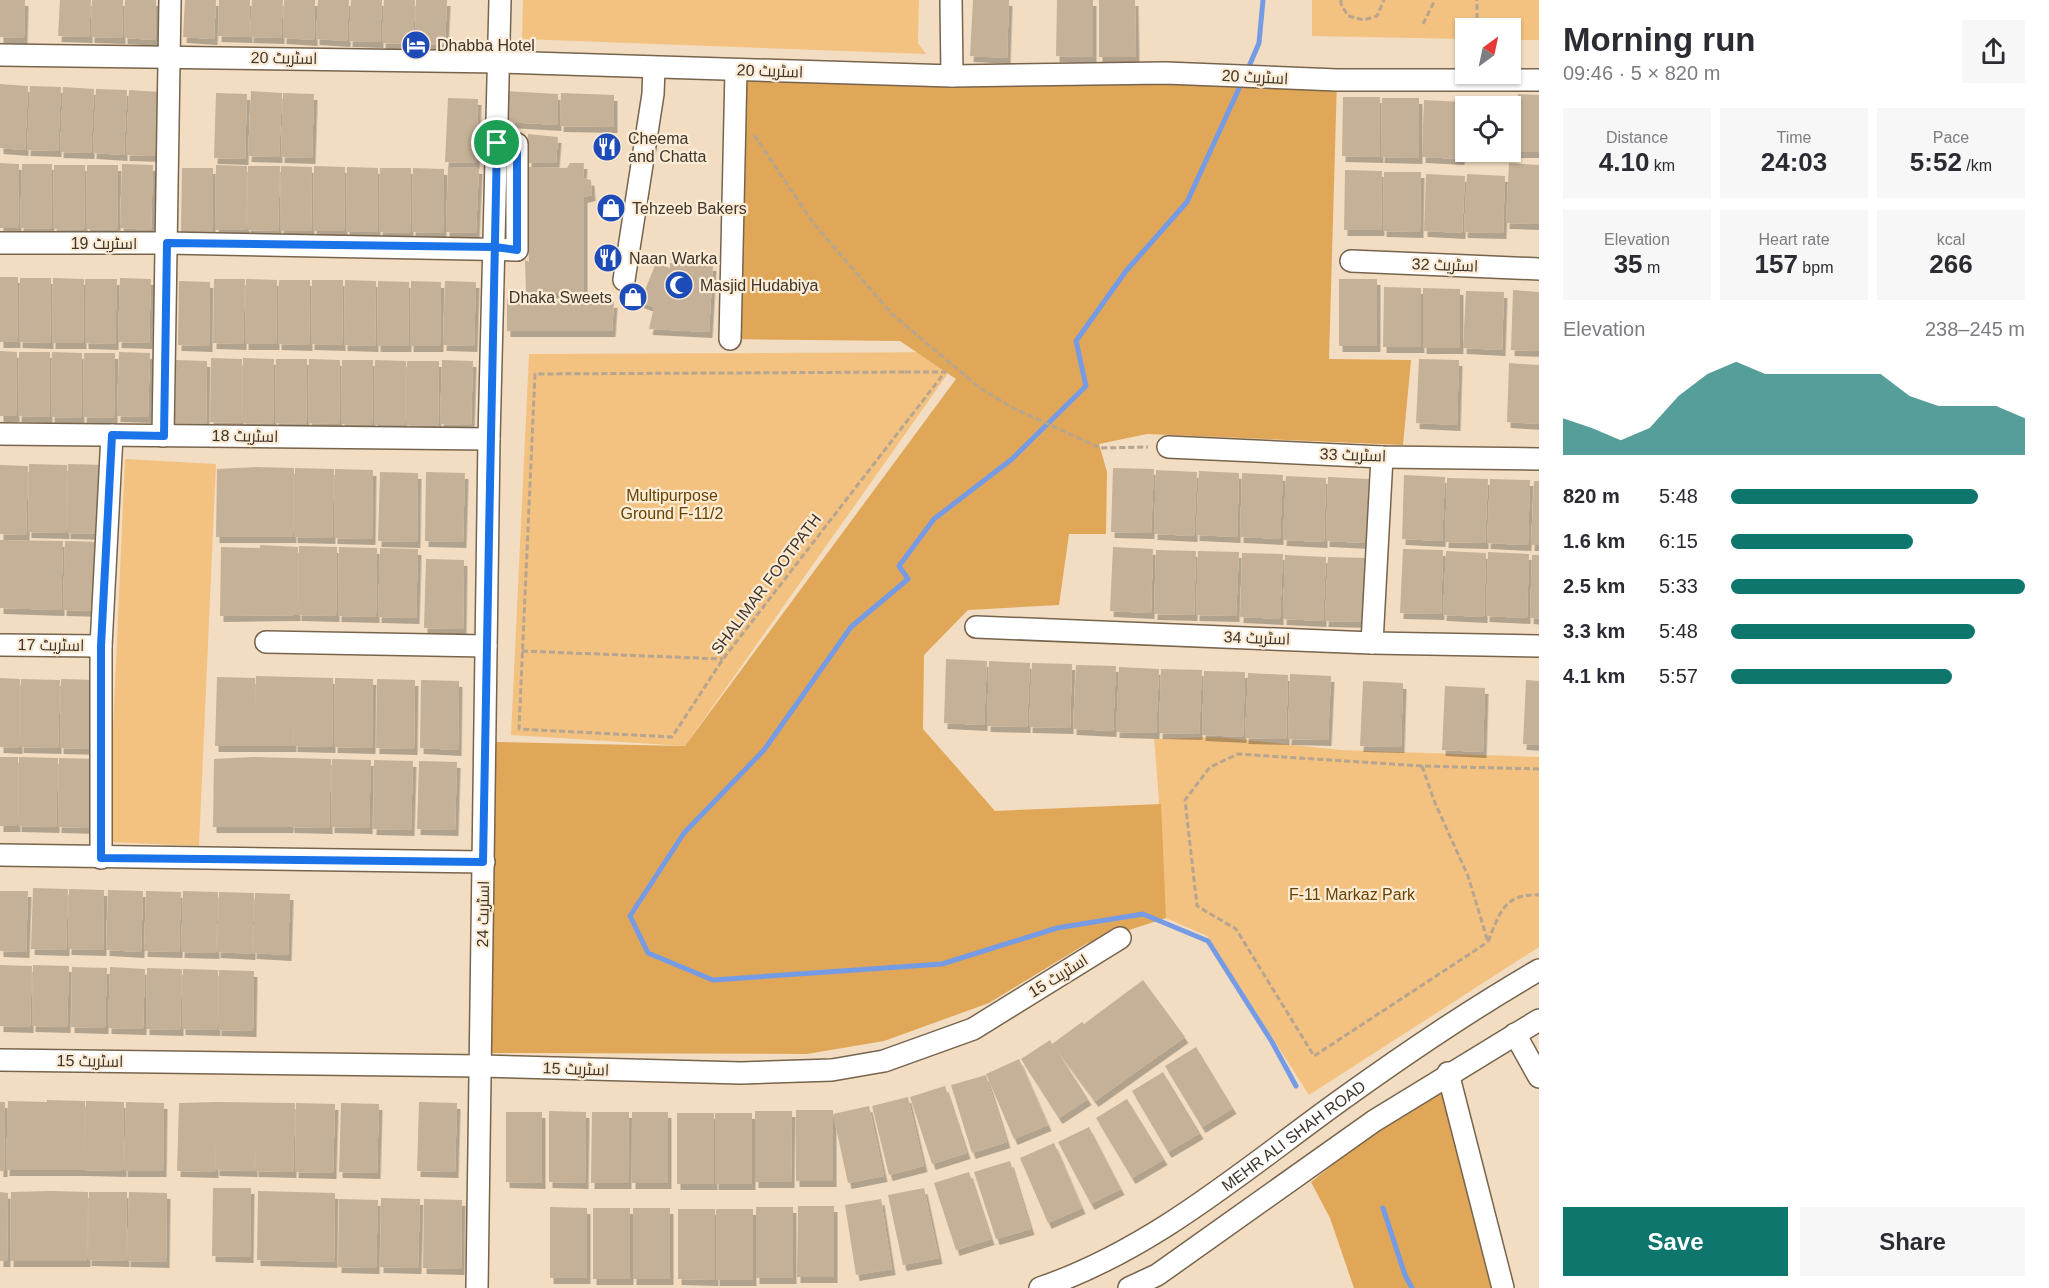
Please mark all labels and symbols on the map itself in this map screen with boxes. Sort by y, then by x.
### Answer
north arrow [1455,18,1521,84]
hotel icon: Dhabba Hotel [400,29,432,61]
place label: Dhabba Hotel [437,37,535,54]
street label: اسٹریٹ 20 [251,49,317,68]
street label: اسٹریٹ 20 [736,61,804,82]
street label: اسٹریٹ 20 [1221,67,1289,88]
pin [471,117,522,168]
place label: Cheema and Chatta [628,130,706,165]
restaurant icon: Cheema and Chatta [591,131,623,163]
shop icon: Tehzeeb Bakers [595,192,627,224]
place label: Tehzeeb Bakers [632,200,747,217]
street label: اسٹریٹ 19 [71,235,137,253]
restaurant icon: Naan Warka [592,242,624,274]
place label: Naan Warka [629,250,717,267]
street label: اسٹریٹ 32 [1411,255,1479,276]
mosque icon: Masjid Hudabiya [663,269,695,301]
place label: Masjid Hudabiya [700,277,818,294]
shop icon: Dhaka Sweets [617,281,649,313]
place label: Dhaka Sweets [509,289,612,306]
street label: اسٹریٹ 18 [212,427,278,446]
street label: اسٹریٹ 33 [1319,445,1387,466]
park label: Multipurpose Ground F-11/2 [621,487,724,522]
street label: SHALIMAR FOOTPATH [708,511,824,657]
street label: اسٹریٹ 34 [1223,628,1291,649]
street label: اسٹریٹ 17 [18,636,84,655]
street label: اسٹریٹ 24 [474,881,493,947]
park label: F-11 Markaz Park [1289,886,1416,903]
street label: اسٹریٹ 15 [1025,951,1091,1002]
street label: اسٹریٹ 15 [57,1052,123,1071]
street label: اسٹریٹ 15 [542,1059,610,1080]
street label: MEHR ALI SHAH ROAD [1218,1077,1368,1194]

